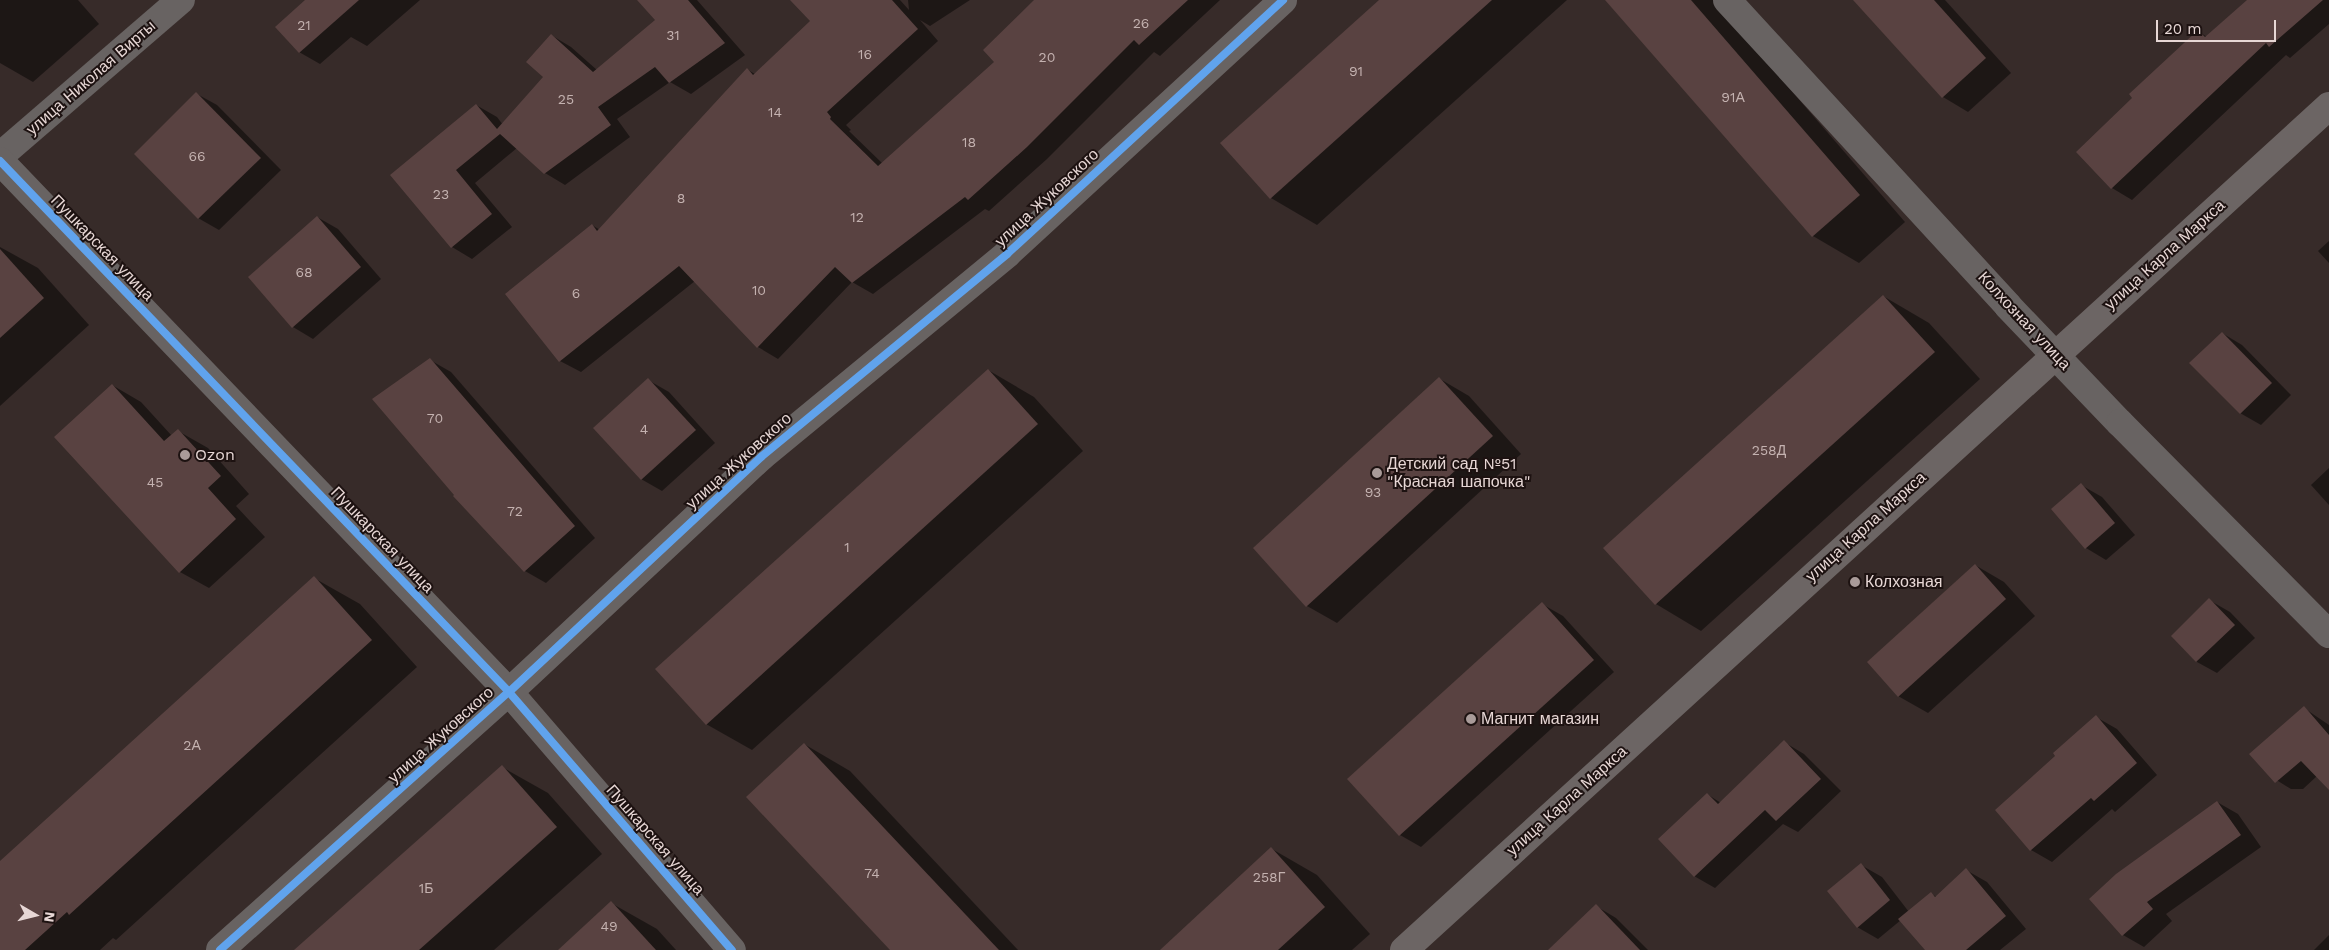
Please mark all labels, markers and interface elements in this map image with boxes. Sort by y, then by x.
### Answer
scale bar [2159,10,2279,42]
house number: 26 [1133,15,1149,31]
street label: улица Николая Вирты [22,17,160,139]
house number: 21 [297,17,311,33]
text: 20 m [2164,20,2202,38]
house number: 31 [666,27,680,43]
house number: 16 [858,46,872,62]
house number: 20 [1039,49,1055,65]
house number: 91 [1349,63,1363,79]
house number: 91А [1721,89,1745,105]
house number: 25 [558,91,574,107]
house number: 14 [768,104,782,120]
house number: 18 [962,134,976,150]
street label: улица Жуковского [991,145,1103,251]
house number: 66 [188,148,206,164]
house number: 23 [433,186,449,202]
house number: 8 [677,190,685,206]
street label: Пушкарская улица [47,191,157,305]
street label: улица Карла Маркса [2101,196,2229,314]
house number: 12 [850,209,864,225]
house number: 68 [295,264,313,280]
street label: Колхозная улица [1974,268,2074,374]
house number: 10 [752,282,766,298]
house number: 6 [572,285,580,301]
street label: улица Жуковского [682,409,796,513]
house number: 70 [427,410,443,426]
house number: 4 [640,421,648,437]
house number: 258Д [1752,442,1786,458]
place label: Ozon [195,445,235,465]
marker: Ozon [179,449,191,461]
place label: Детский сад №51 "Красная шапочка" [1387,454,1530,492]
marker: Детский сад №51 "Красная шапочка" [1371,467,1383,479]
street label: улица Карла Маркса [1802,468,1930,586]
house number: 45 [147,474,163,490]
street label: Пушкарская улица [327,483,437,597]
house number: 93 [1365,484,1381,500]
house number: 72 [507,503,523,519]
house number: 1 [844,539,850,555]
place label: Колхозная [1865,572,1942,592]
marker: Колхозная [1849,576,1861,588]
street label: улица Жуковского [384,683,498,787]
place label: Магнит магазин [1481,709,1599,729]
marker: Магнит магазин [1465,713,1477,725]
house number: 2А [183,737,201,753]
street label: улица Карла Маркса [1503,742,1631,860]
street label: Пушкарская улица [602,781,708,899]
house number: 74 [864,865,880,881]
house number: 258Г [1253,869,1285,885]
house number: 1Б [419,880,433,896]
north arrow [10,890,60,940]
text: N [41,911,58,923]
house number: 49 [600,918,618,934]

